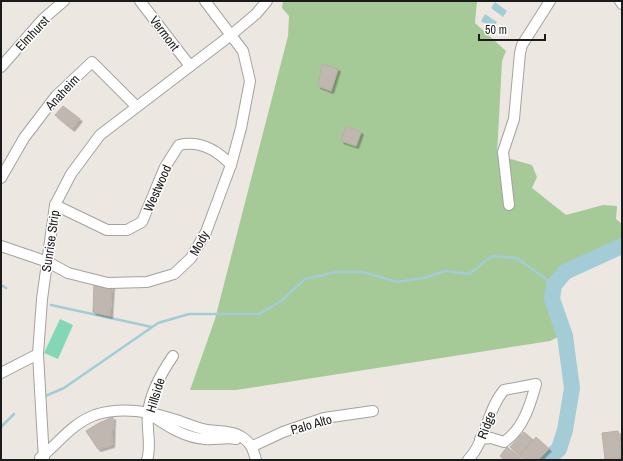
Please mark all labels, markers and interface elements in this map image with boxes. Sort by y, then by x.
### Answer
street label: Elmhurst [12,12,53,55]
street label: Vermont [146,12,183,54]
scale bar [479,16,545,42]
text: 50 m [485,22,507,38]
street label: Anaheim [41,71,83,114]
street label: Westwood [140,162,175,214]
street label: Sunrise Strip [38,209,63,273]
street label: Mody [186,227,214,259]
street label: Hillside [142,376,169,415]
street label: Ridge [473,409,500,442]
street label: Palo Alto [289,410,334,438]

